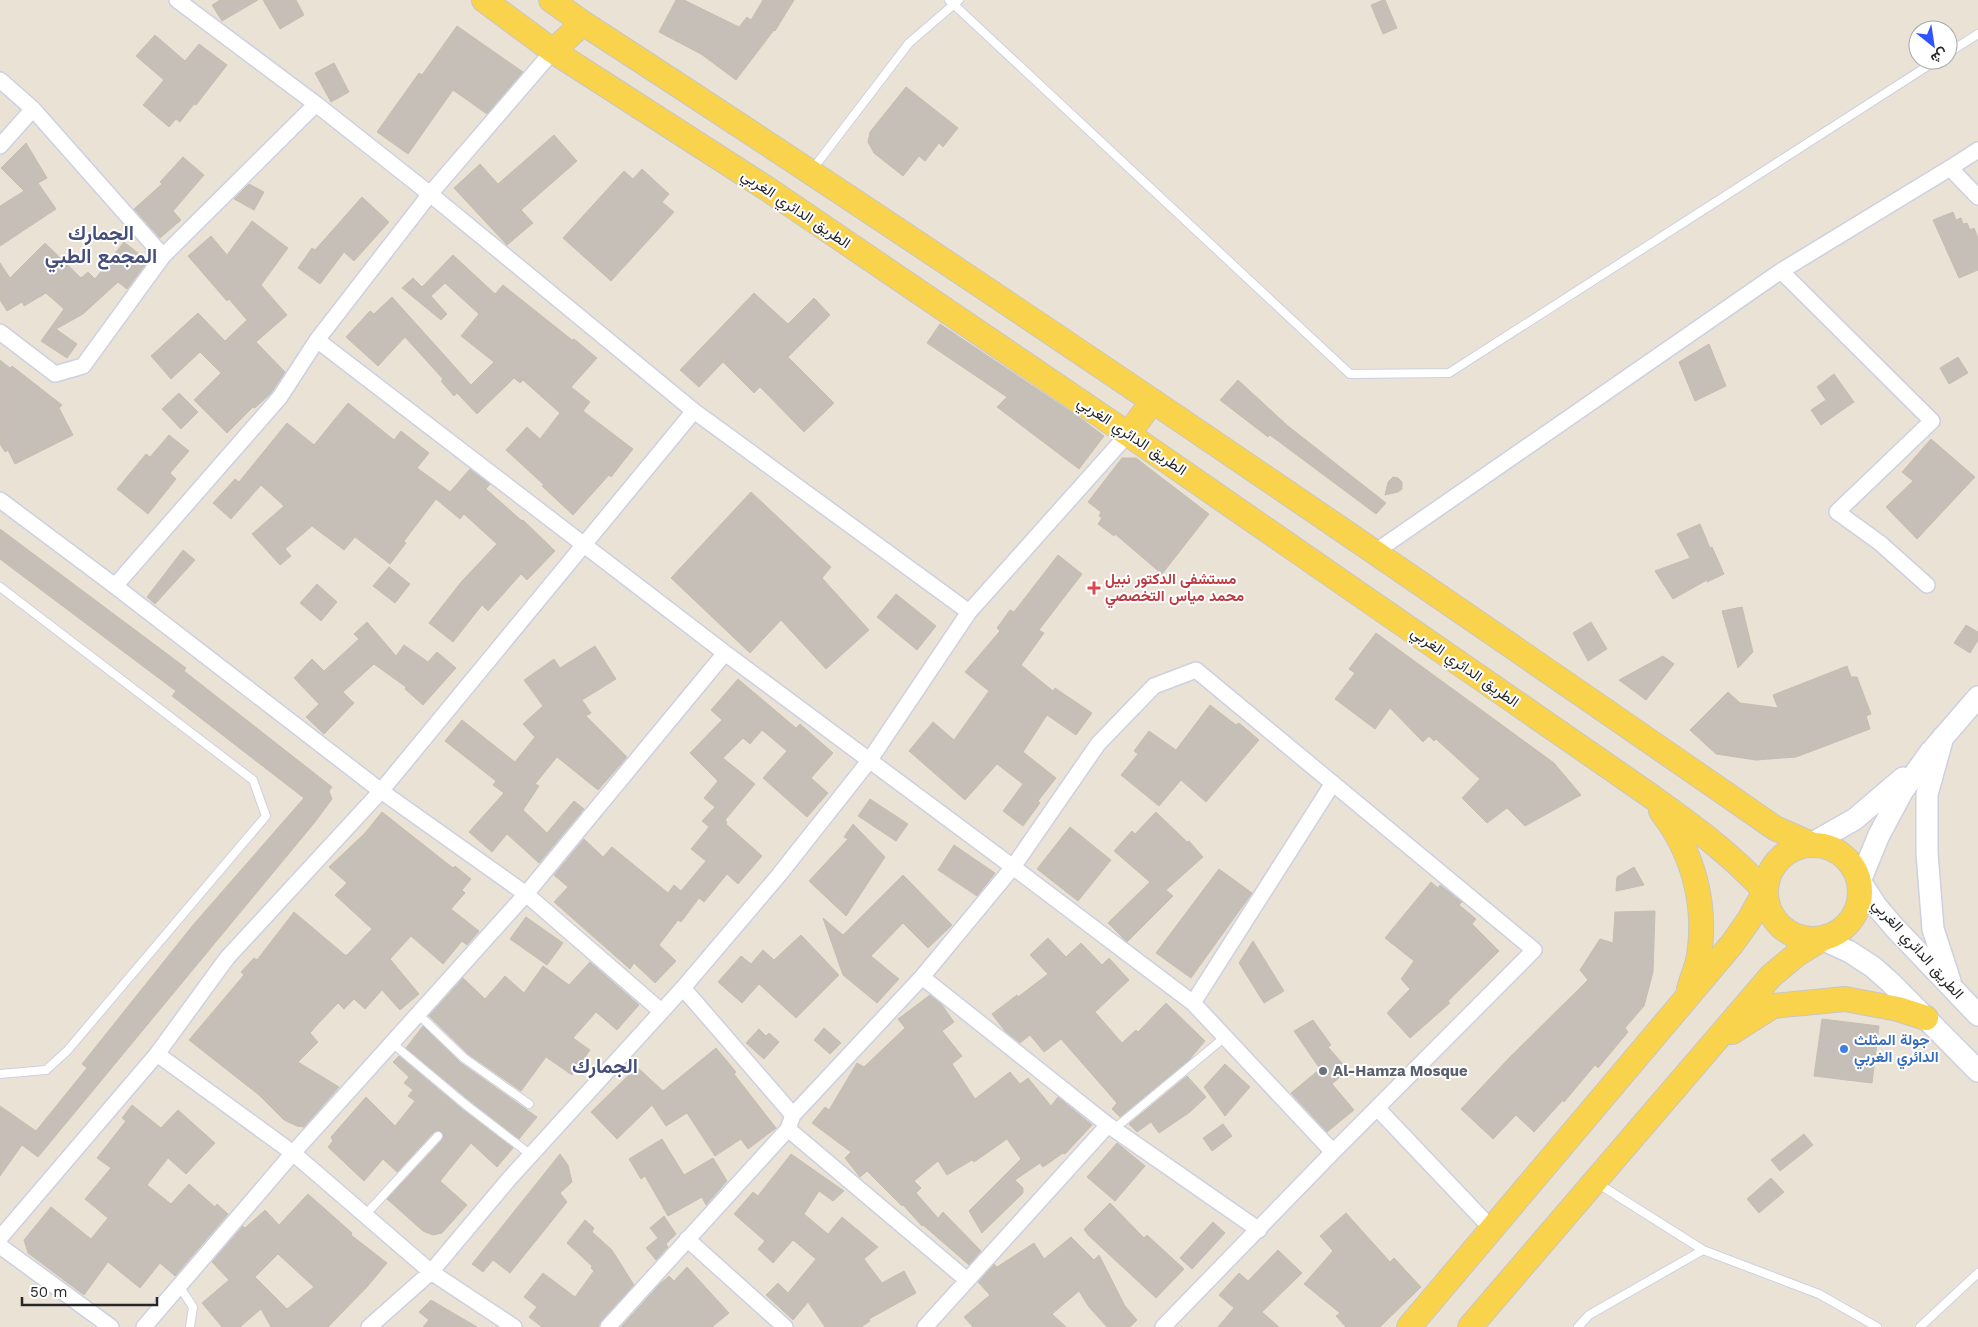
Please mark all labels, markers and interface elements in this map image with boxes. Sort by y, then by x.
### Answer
north arrow [1908,20,1958,70]
text: ش [1928,44,1951,67]
street label: الطريق الدائري الغربي [736,166,854,256]
district label: الجمارك المجمع الطبي [45,221,157,273]
street label: الطريق الدائري الغربي [1072,393,1190,483]
place label: مستشفى الدكتور نبيل محمد مياس التخصصي [1105,570,1244,609]
marker: مستشفى الدكتور نبيل محمد مياس التخصصي [1087,581,1101,595]
street label: الطريق الدائري الغربي [1405,623,1522,714]
street label: الطريق الدائري الغربي [1866,895,1967,1005]
place label: جولة المثلث الدائري الغربي [1854,1031,1939,1070]
marker: جولة المثلث الدائري الغربي [1838,1043,1850,1055]
district label: الجمارك [572,1054,638,1079]
place label: Al-Hamza Mosque [1333,1062,1468,1080]
marker: Al-Hamza Mosque [1317,1065,1329,1077]
scale bar [22,1274,158,1306]
text: 50 m [30,1283,67,1301]

